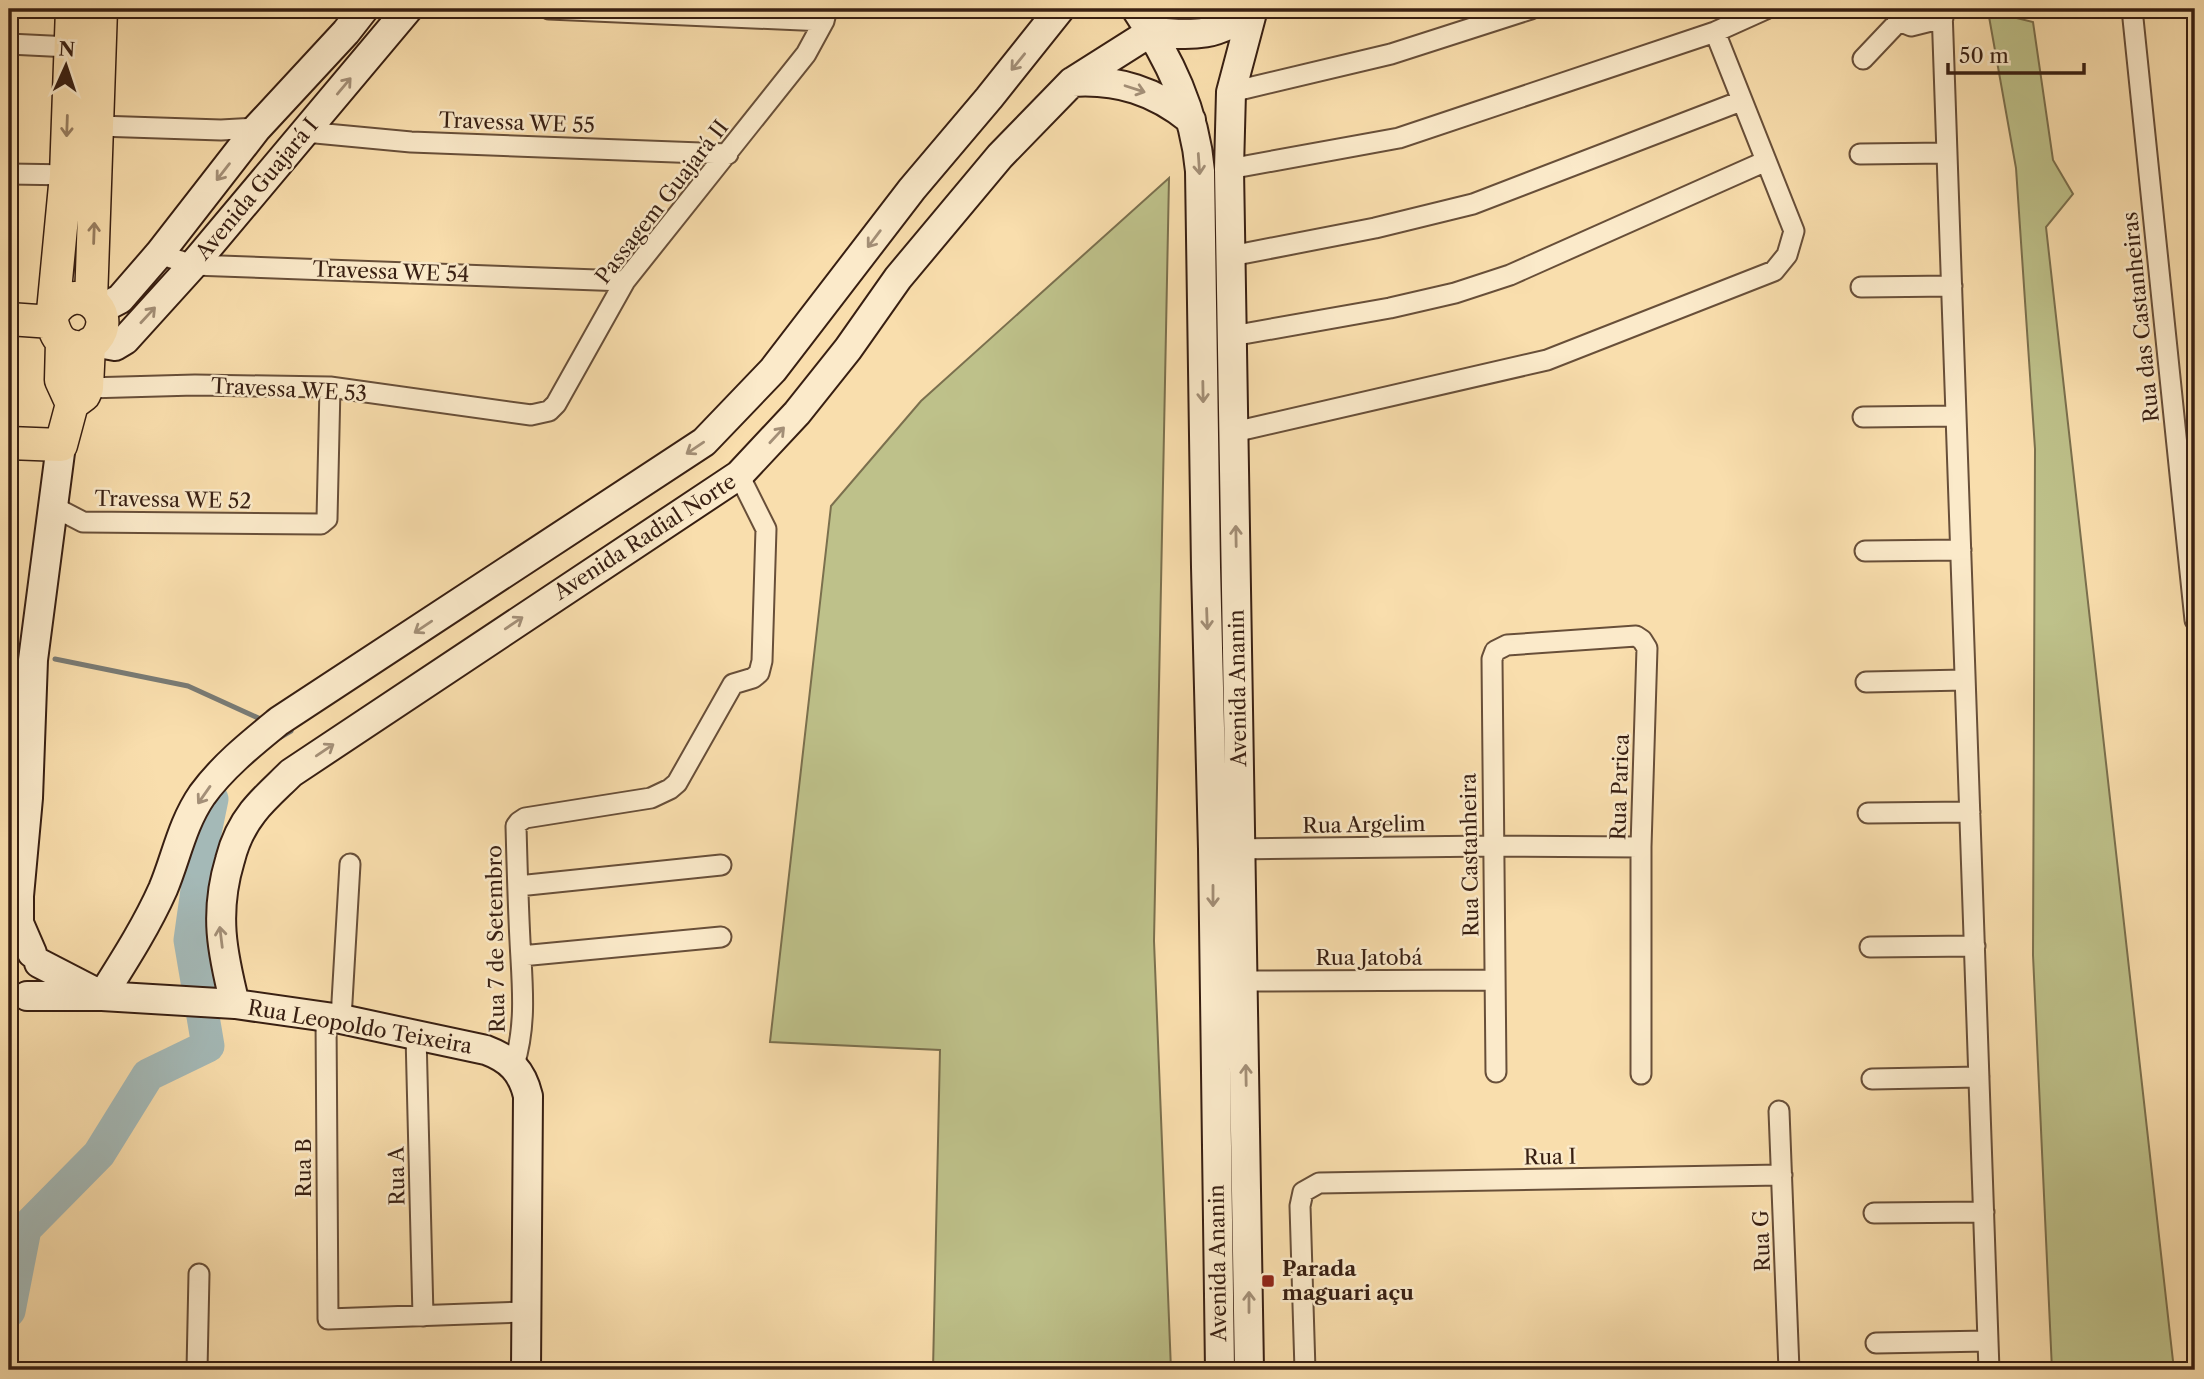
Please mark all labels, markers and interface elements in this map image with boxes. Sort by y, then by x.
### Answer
north arrow [32,32,102,102]
scale bar [1948,32,2085,76]
text: N [58,38,76,61]
text: 50 m [1959,43,2009,68]
one-way arrow [1010,53,1025,71]
one-way arrow [336,77,351,95]
one-way arrow [1124,83,1146,96]
street label: Travessa WE 55 [439,107,595,138]
street label: Avenida Guajará I [190,113,323,265]
one-way arrow [61,114,74,137]
street label: Passagem Guajará II [590,115,733,289]
one-way arrow [1193,153,1206,175]
one-way arrow [216,162,231,180]
street label: Rua das Castanheiras [2117,211,2164,424]
one-way arrow [88,222,101,245]
one-way arrow [867,229,882,247]
street label: Travessa WE 54 [312,256,470,287]
one-way arrow [140,306,156,324]
street label: Travessa WE 53 [210,373,368,406]
one-way arrow [1196,380,1210,403]
one-way arrow [769,426,786,443]
one-way arrow [686,441,705,455]
street label: Avenida Radial Norte [548,468,740,605]
street label: Travessa WE 52 [94,486,252,513]
one-way arrow [1229,525,1243,548]
one-way arrow [1200,607,1214,630]
street label: Avenida Ananin [1224,609,1251,768]
one-way arrow [504,616,523,631]
one-way arrow [414,620,433,634]
street label: Rua Parica [1605,732,1634,841]
one-way arrow [315,743,334,757]
street label: Rua Castanheira [1456,772,1483,937]
one-way arrow [197,785,211,804]
street label: Rua Argelim [1302,811,1426,838]
street label: Rua 7 de Setembro [481,845,510,1033]
one-way arrow [1207,884,1220,907]
one-way arrow [215,926,228,949]
street label: Rua Jatobá [1316,945,1423,970]
street label: Rua Leopoldo Teixeira [246,994,475,1059]
one-way arrow [1239,1063,1252,1086]
street label: Rua B [291,1138,316,1198]
street label: Rua I [1523,1144,1577,1169]
street label: Rua A [383,1146,410,1206]
street label: Avenida Ananin [1204,1184,1231,1343]
street label: Rua G [1748,1210,1775,1272]
place label: Parada maguari açu [1282,1256,1414,1305]
marker: Parada maguari açu [1260,1273,1276,1289]
one-way arrow [1242,1291,1256,1314]

